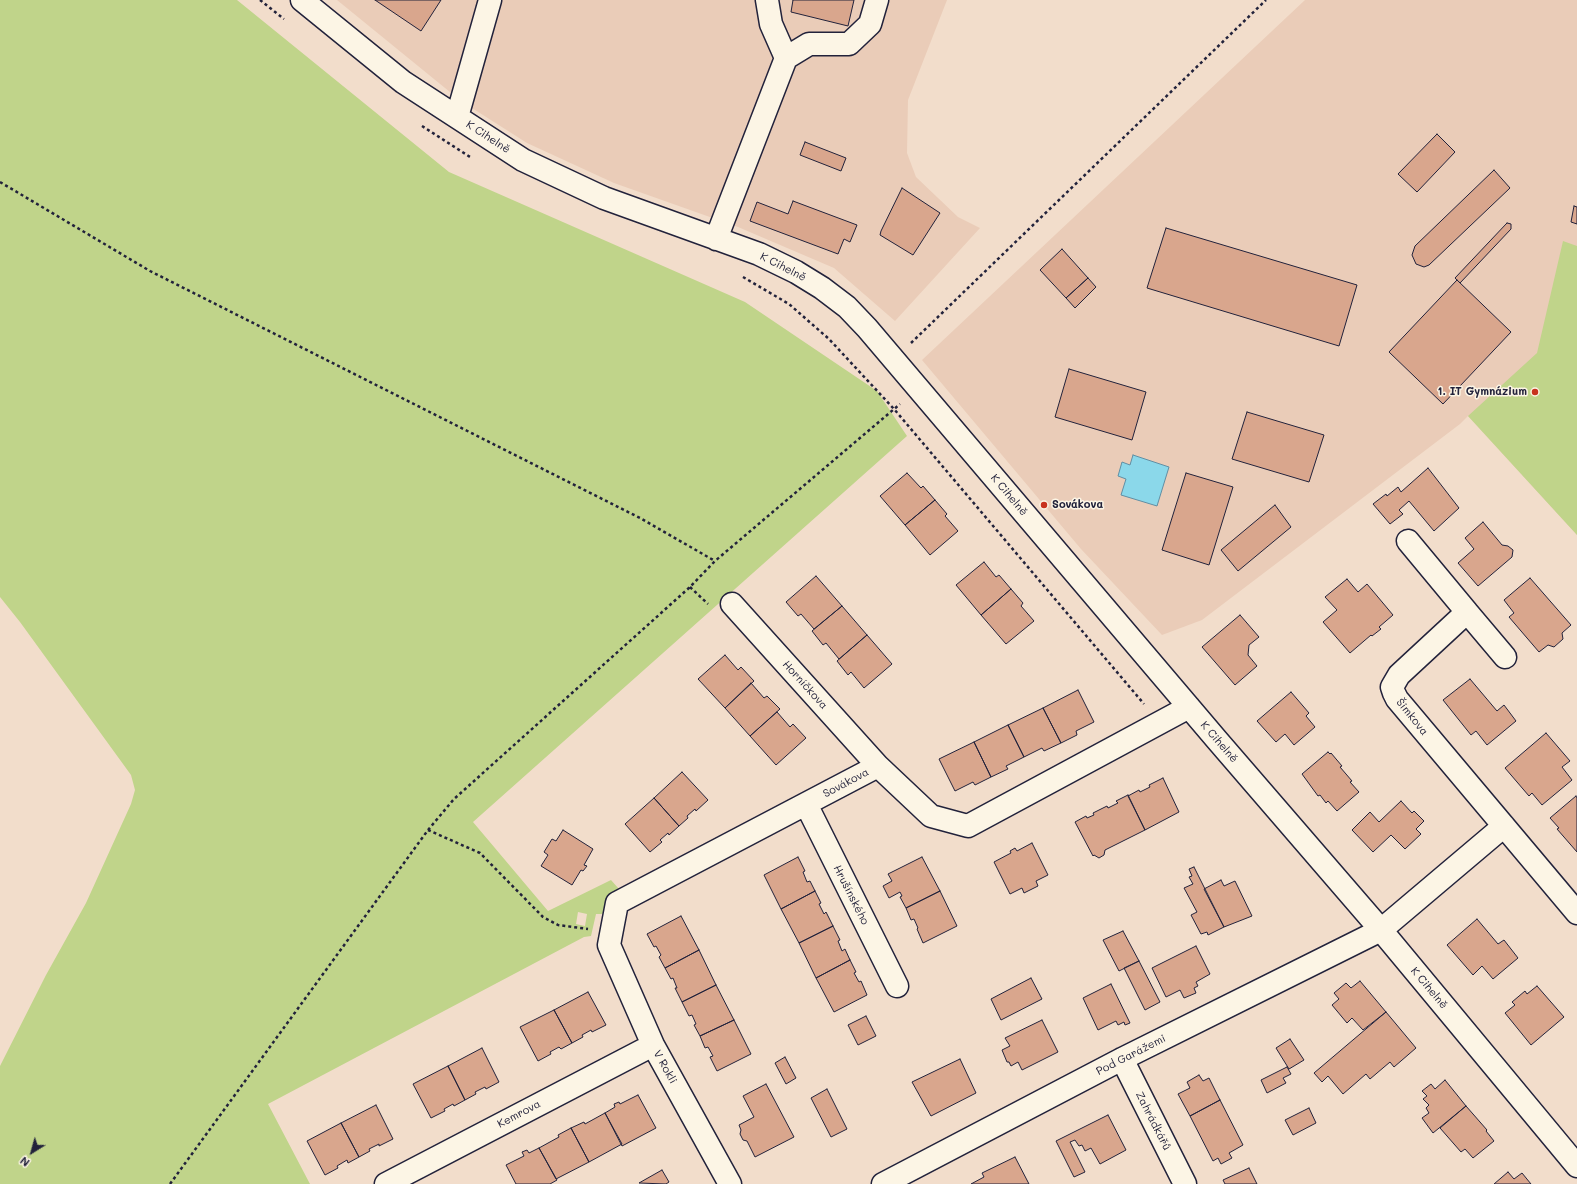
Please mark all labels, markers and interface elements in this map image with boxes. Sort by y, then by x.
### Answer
street label: K Cihelně [463,118,513,156]
street label: K Cihelně [758,250,808,284]
place label: 1. IT Gymnázium [1438,385,1527,399]
marker: 1. IT Gymnázium [1530,387,1540,397]
street label: K Cihelně [988,472,1030,518]
place label: Sovákova [1052,498,1103,512]
marker: Sovákova [1039,500,1049,510]
street label: Horníčkova [780,658,830,712]
street label: Šimkova [1393,696,1431,738]
street label: K Cihelně [1198,719,1240,765]
street label: Sovákova [821,765,871,801]
street label: Hrušínského [830,863,872,927]
street label: K Cihelně [1408,965,1450,1011]
street label: Pod Garážemi [1094,1032,1168,1078]
street label: V Rokli [650,1048,680,1086]
street label: Zahrádkářů [1133,1089,1173,1153]
street label: Kemrova [495,1097,543,1131]
north arrow [12,1132,52,1172]
text: N [17,1153,32,1170]

